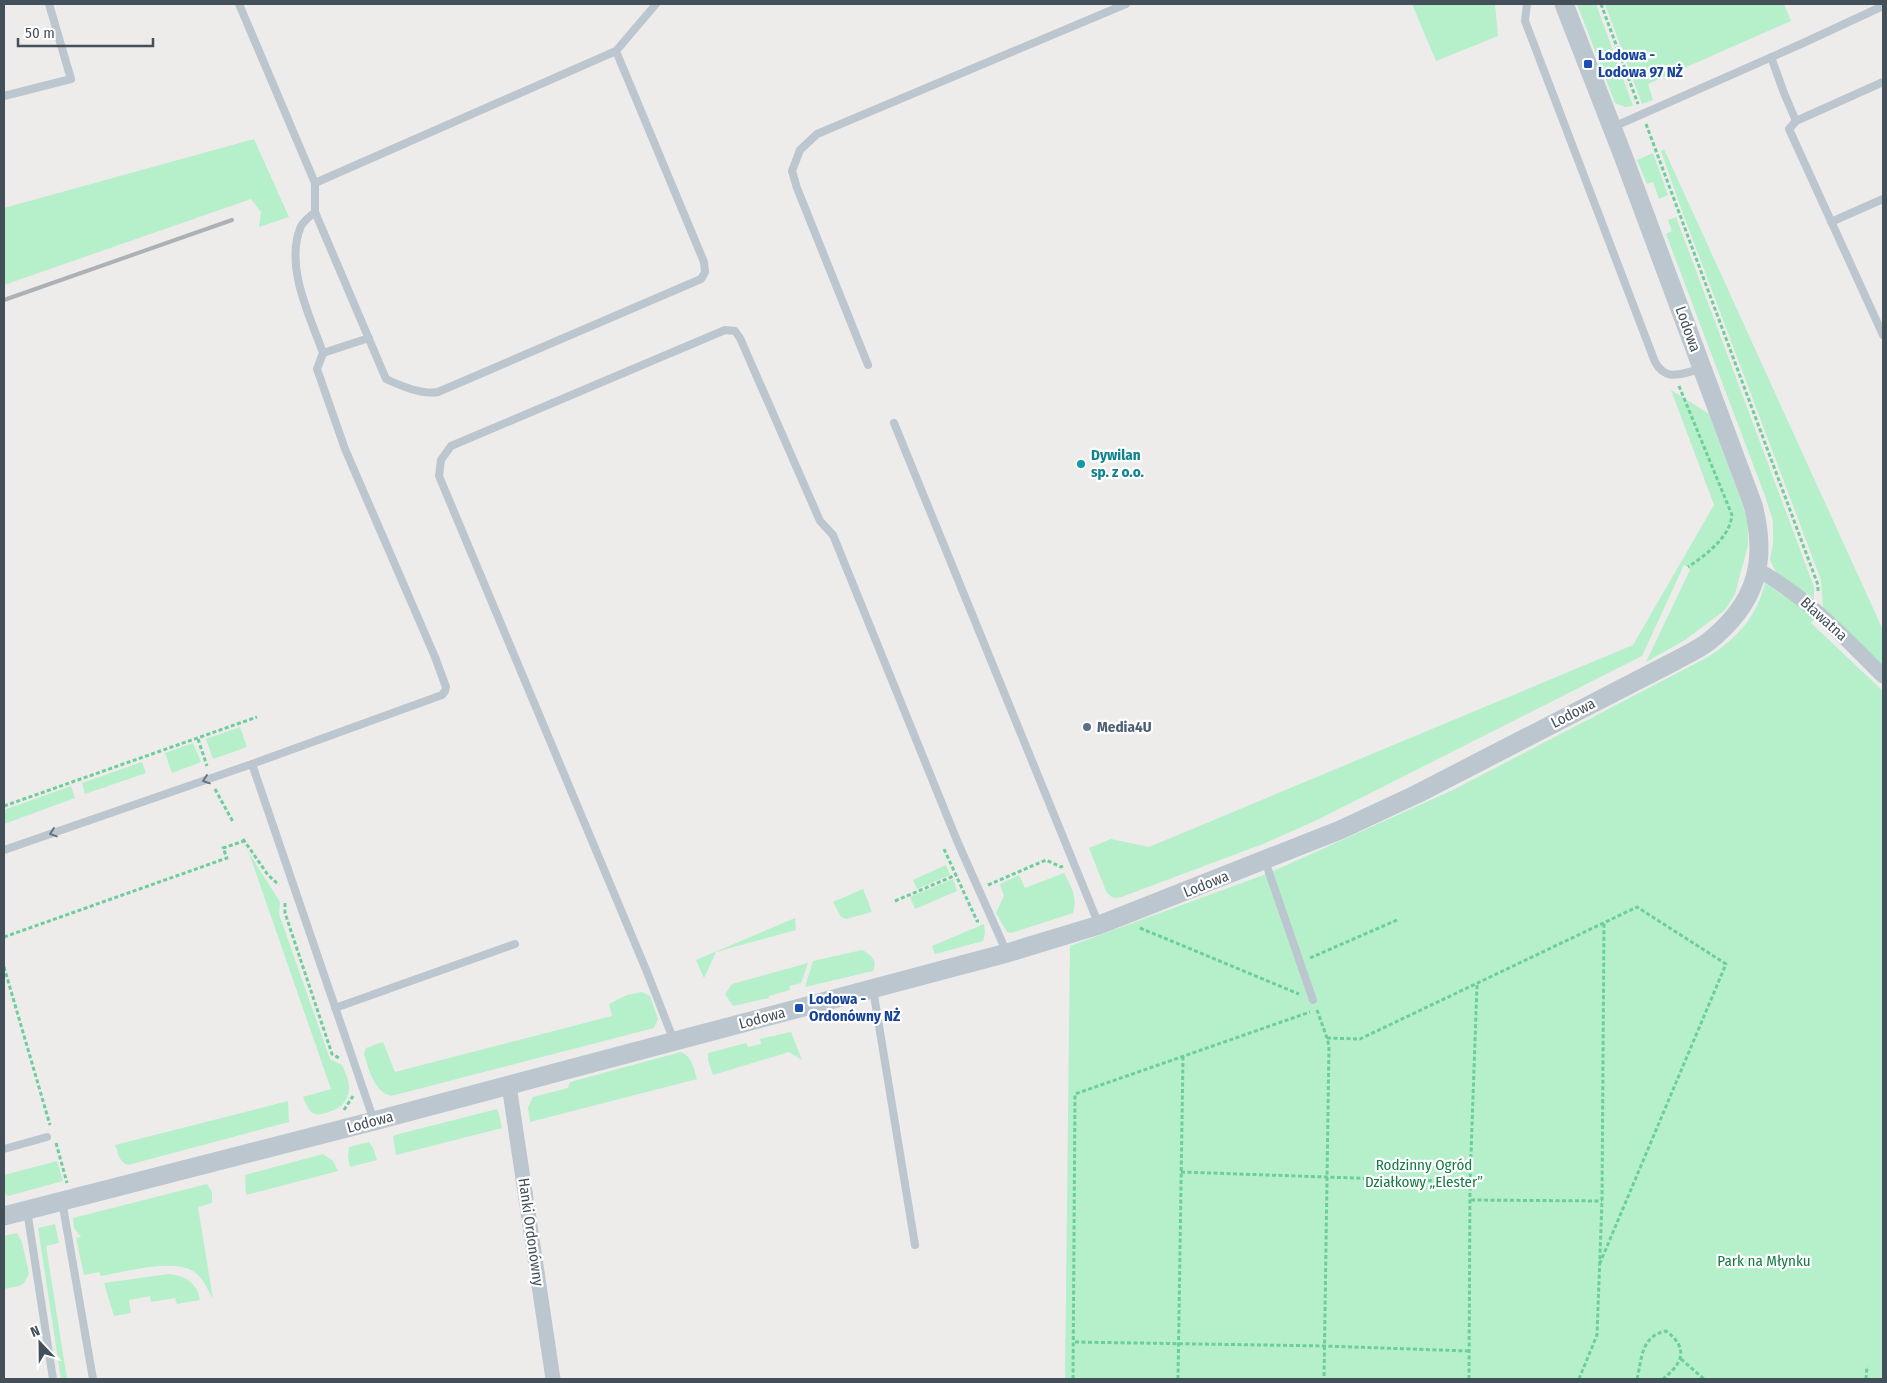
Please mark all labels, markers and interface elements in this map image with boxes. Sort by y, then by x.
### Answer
scale bar [18,15,152,47]
text: 50 m [25,24,55,42]
place label: Lodowa - Lodowa 97 NŻ [1598,46,1684,81]
marker: Lodowa - Lodowa 97 NŻ [1582,58,1594,70]
street label: Lodowa [1671,304,1705,354]
place label: Dywilan sp. z o.o. [1091,446,1145,481]
marker: Dywilan sp. z o.o. [1075,458,1087,470]
street label: Bławatna [1797,593,1851,645]
street label: Lodowa [1548,694,1598,732]
place label: Media4U [1097,718,1152,736]
marker: Media4U [1081,721,1093,733]
one-way arrow [202,774,211,784]
one-way arrow [49,827,57,837]
street label: Lodowa [1181,867,1231,901]
place label: Lodowa - Ordonówny NŻ [809,990,901,1025]
marker: Lodowa - Ordonówny NŻ [793,1002,805,1014]
street label: Lodowa [737,1003,787,1033]
street label: Lodowa [345,1107,395,1137]
park label: Rodzinny Ogród Działkowy „Elester” [1365,1156,1483,1191]
street label: Hanki Ordonówny [515,1177,548,1287]
park label: Park na Młynku [1717,1252,1811,1270]
north arrow [15,1318,65,1368]
text: N [28,1322,42,1341]

